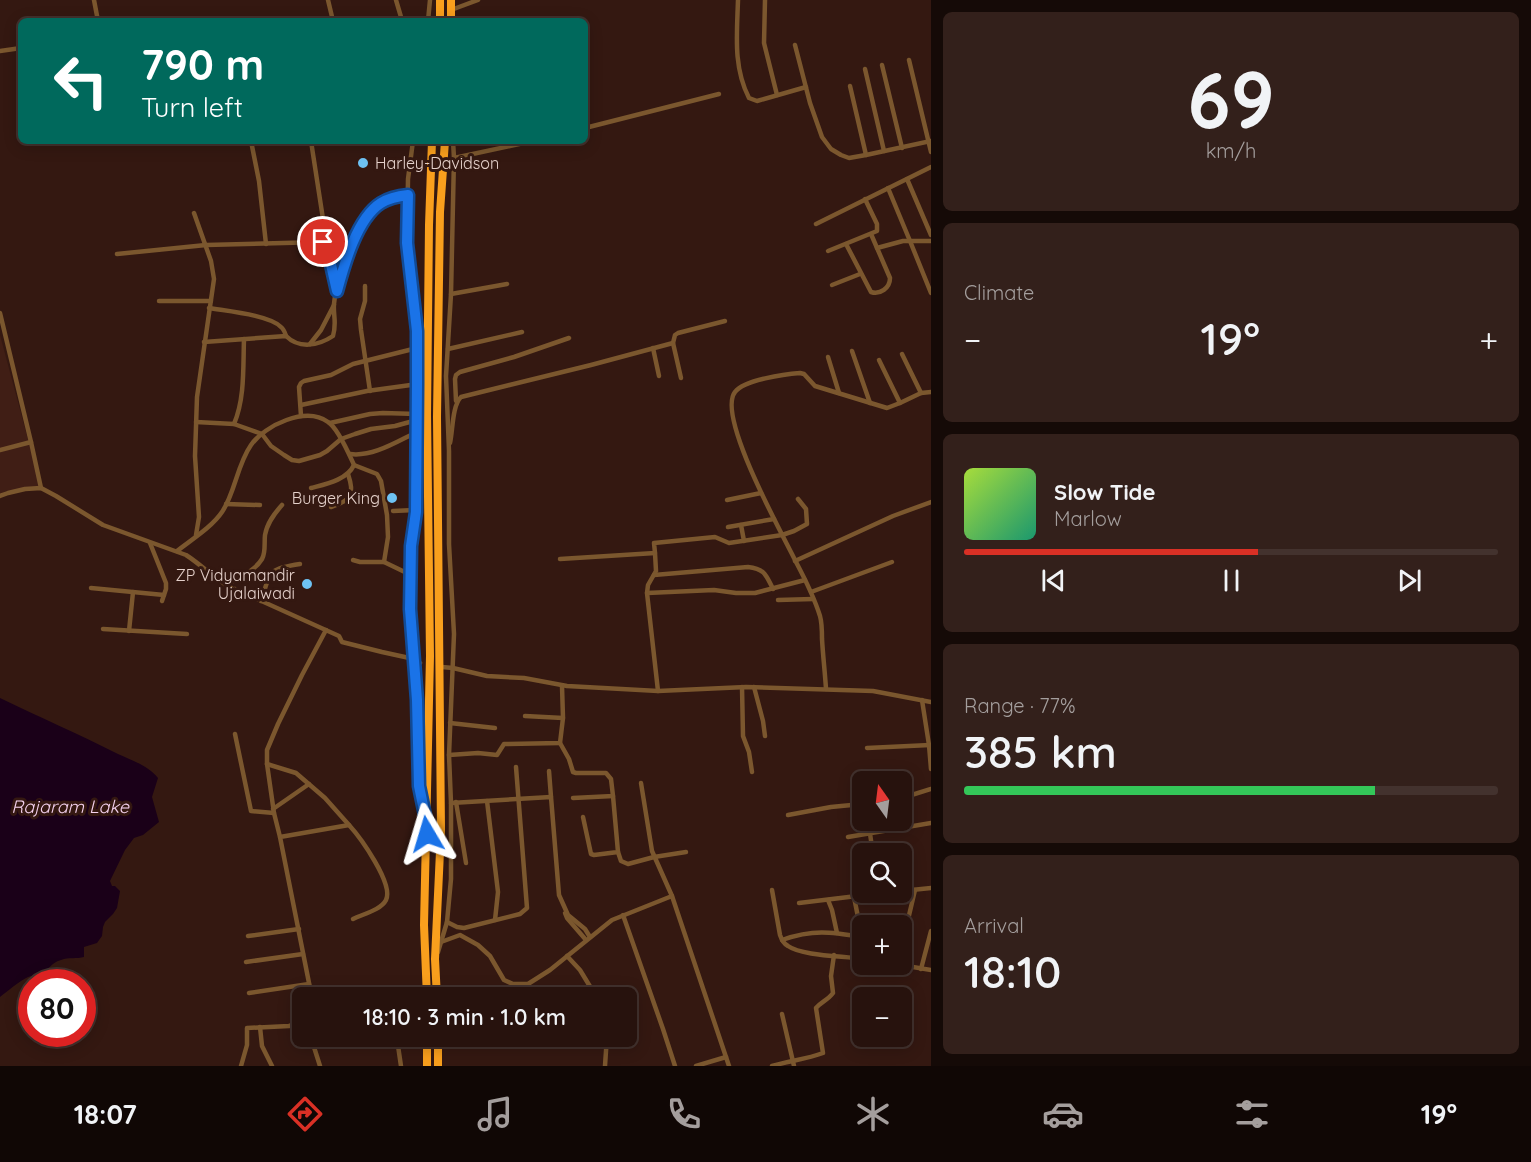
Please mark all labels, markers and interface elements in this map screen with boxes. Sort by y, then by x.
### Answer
text: 790 m [141,38,264,91]
icon: left [42,42,120,120]
text: 69 [1187,50,1275,148]
text: Turn left [141,90,243,124]
text: km/h [1206,138,1256,163]
place label: Harley-Davidson [375,153,499,173]
marker: Harley-Davidson [356,156,370,170]
pin [297,216,348,267]
icon: arrive [306,225,339,258]
text: Climate [964,280,1034,305]
text: 19° [1201,310,1260,366]
text: − [964,319,981,360]
text: + [1479,319,1498,360]
text: Slow Tide [1054,478,1155,506]
place label: Burger King [292,488,380,508]
marker: Burger King [385,491,399,505]
text: Marlow [1054,506,1122,531]
icon: previous [1037,564,1070,597]
icon: pause [1215,564,1248,597]
icon: next [1393,564,1426,597]
place label: ZP Vidyamandir Ujalaiwadi [175,565,295,603]
marker: ZP Vidyamandir Ujalaiwadi [300,577,314,591]
text: Range · 77% [964,693,1075,718]
text: 385 km [964,723,1117,779]
north arrow [852,771,912,831]
map controls [852,771,912,1047]
water label: Rajaram Lake [11,795,130,818]
position arrow [395,802,459,866]
button: search [852,843,912,903]
text: Arrival [964,913,1024,938]
button: + [852,915,912,975]
text: 18:10 [964,943,1061,999]
speed limit sign: 80 [18,969,96,1047]
button: − [852,987,912,1047]
text: 18:10 · 3 min · 1.0 km [363,1003,566,1031]
icon: directions [284,1093,326,1135]
icon: music [474,1093,516,1135]
icon: phone [663,1093,705,1135]
icon: climate [852,1093,894,1135]
icon: car [1042,1093,1084,1135]
icon: filters [1231,1093,1273,1135]
text: 18:07 [74,1097,137,1131]
text: 19° [1421,1097,1457,1131]

